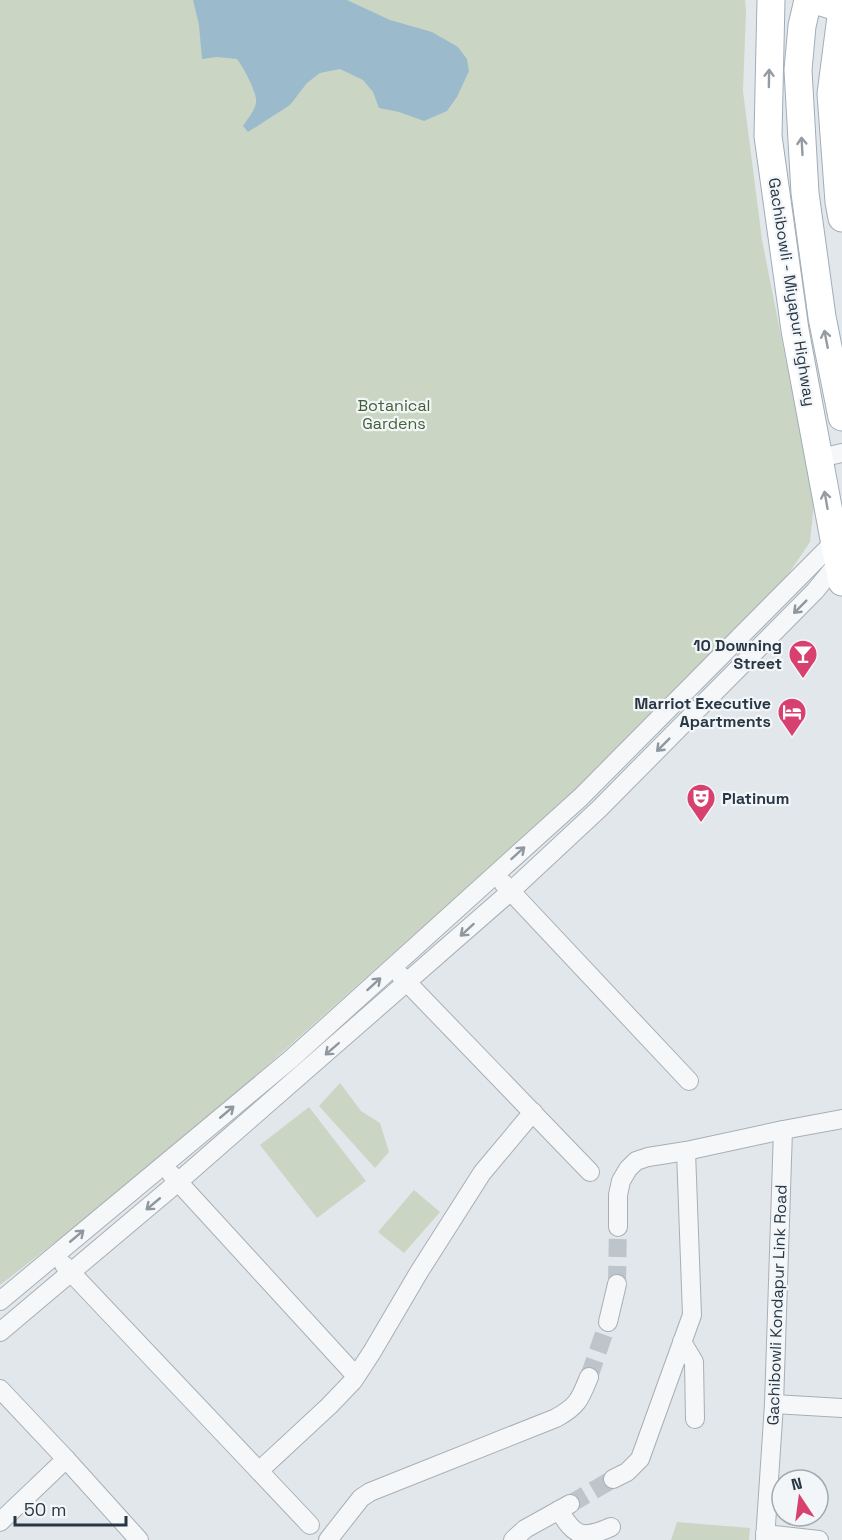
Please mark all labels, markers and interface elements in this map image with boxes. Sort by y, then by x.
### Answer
one-way arrow [763,68,775,88]
one-way arrow [797,136,808,156]
street label: Gachibowli - Miyapur Highway [764,176,820,408]
one-way arrow [820,330,831,349]
park label: Botanical Gardens [357,395,431,434]
one-way arrow [820,491,831,510]
one-way arrow [792,599,807,614]
place label: 10 Downing Street [693,635,782,674]
bar icon: 10 Downing Street [787,638,819,680]
place label: Marriot Executive Apartments [634,693,771,732]
hotel icon: Marriot Executive Apartments [776,696,808,738]
one-way arrow [655,738,670,753]
theatre icon: Platinum [685,782,717,824]
place label: Platinum [722,788,789,809]
one-way arrow [511,846,526,860]
one-way arrow [460,923,475,937]
one-way arrow [366,977,381,991]
one-way arrow [324,1042,340,1055]
one-way arrow [219,1105,234,1119]
street label: Gachibowli Kondapur Link Road [762,1184,792,1426]
one-way arrow [146,1197,161,1211]
one-way arrow [69,1230,85,1243]
north arrow [770,1468,830,1528]
text: N [789,1472,804,1495]
scale bar [15,1489,126,1527]
text: 50 m [24,1498,66,1521]

